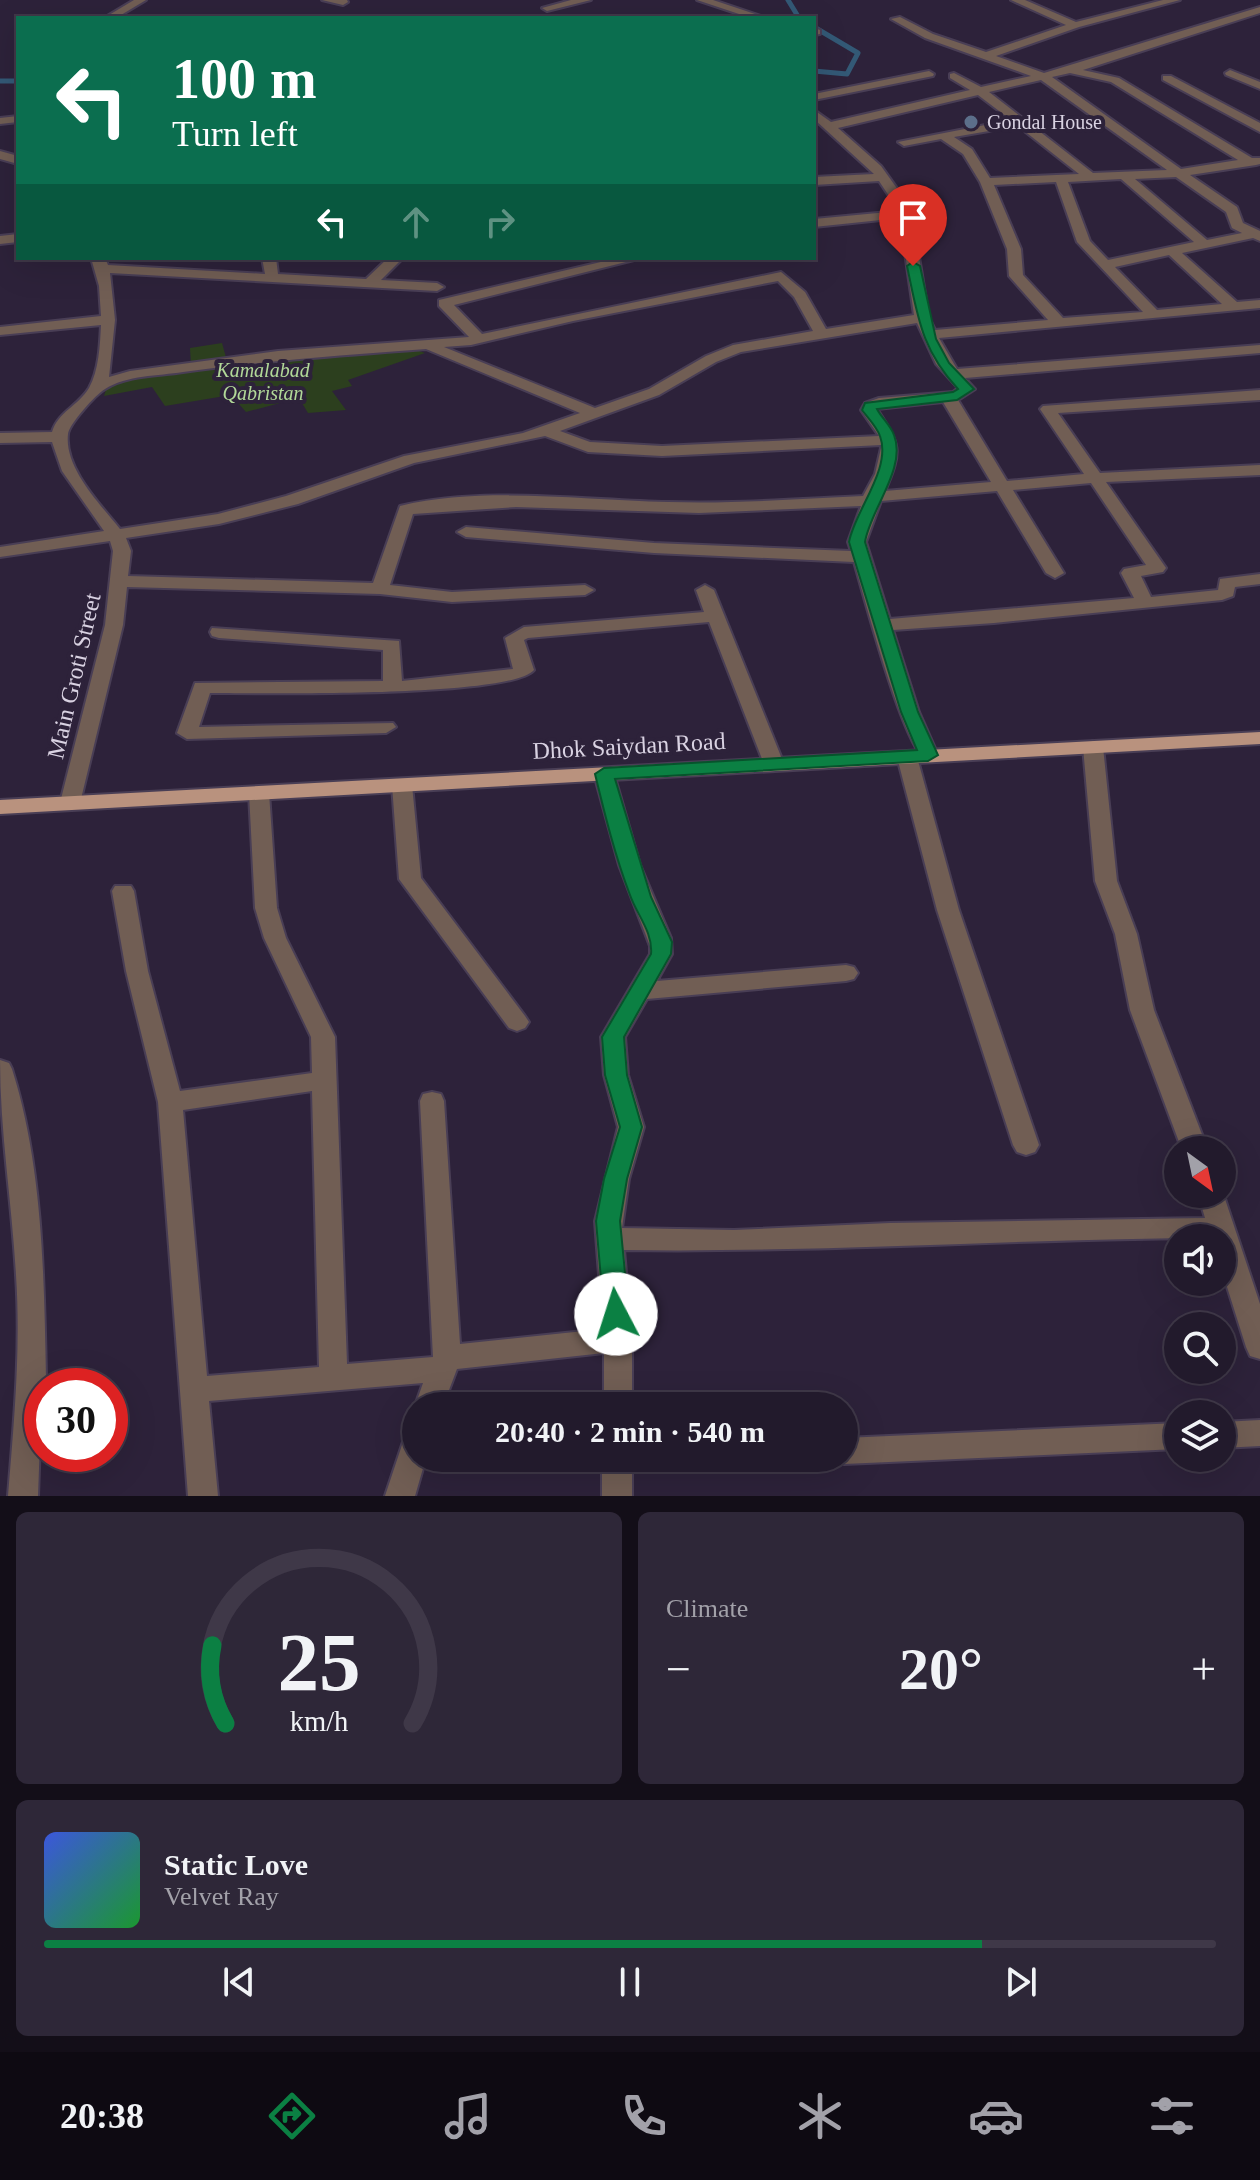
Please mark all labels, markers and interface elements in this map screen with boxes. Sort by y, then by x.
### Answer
icon: left [40,48,144,152]
text: 100 m [172,48,317,110]
place label: Gondal House [987,111,1102,133]
marker: Gondal House [962,113,980,131]
text: Turn left [172,114,298,154]
pin [879,184,947,266]
icon: arrive [891,196,935,240]
icon: left [310,200,354,244]
icon: ahead [394,200,438,244]
icon: right [478,200,522,244]
park label: Kamalabad Qabristan [215,359,311,404]
street label: Main Groti Street [42,590,106,761]
street label: Dhok Saiydan Road [532,728,726,764]
north arrow [1164,1136,1236,1208]
map controls [1164,1136,1236,1472]
button: sound [1164,1224,1236,1296]
position arrow [574,1272,658,1356]
button: search [1164,1312,1236,1384]
speed limit sign: 30 [24,1368,128,1472]
button: layers [1164,1400,1236,1472]
text: 20:40 · 2 min · 540 m [495,1415,765,1448]
text: Climate [666,1594,748,1623]
text: 25 [277,1616,361,1708]
text: 20° [899,1636,983,1702]
text: − [666,1645,691,1694]
text: + [1191,1645,1216,1694]
text: km/h [290,1706,348,1737]
text: Static Love [164,1848,308,1881]
text: Velvet Ray [164,1882,279,1911]
icon: previous [217,1960,261,2004]
icon: pause [608,1960,652,2004]
icon: next [999,1960,1043,2004]
icon: directions [264,2088,320,2144]
icon: music [440,2088,496,2144]
icon: phone [616,2088,672,2144]
icon: climate [792,2088,848,2144]
icon: car [968,2088,1024,2144]
icon: filters [1144,2088,1200,2144]
text: 20:38 [60,2096,144,2136]

